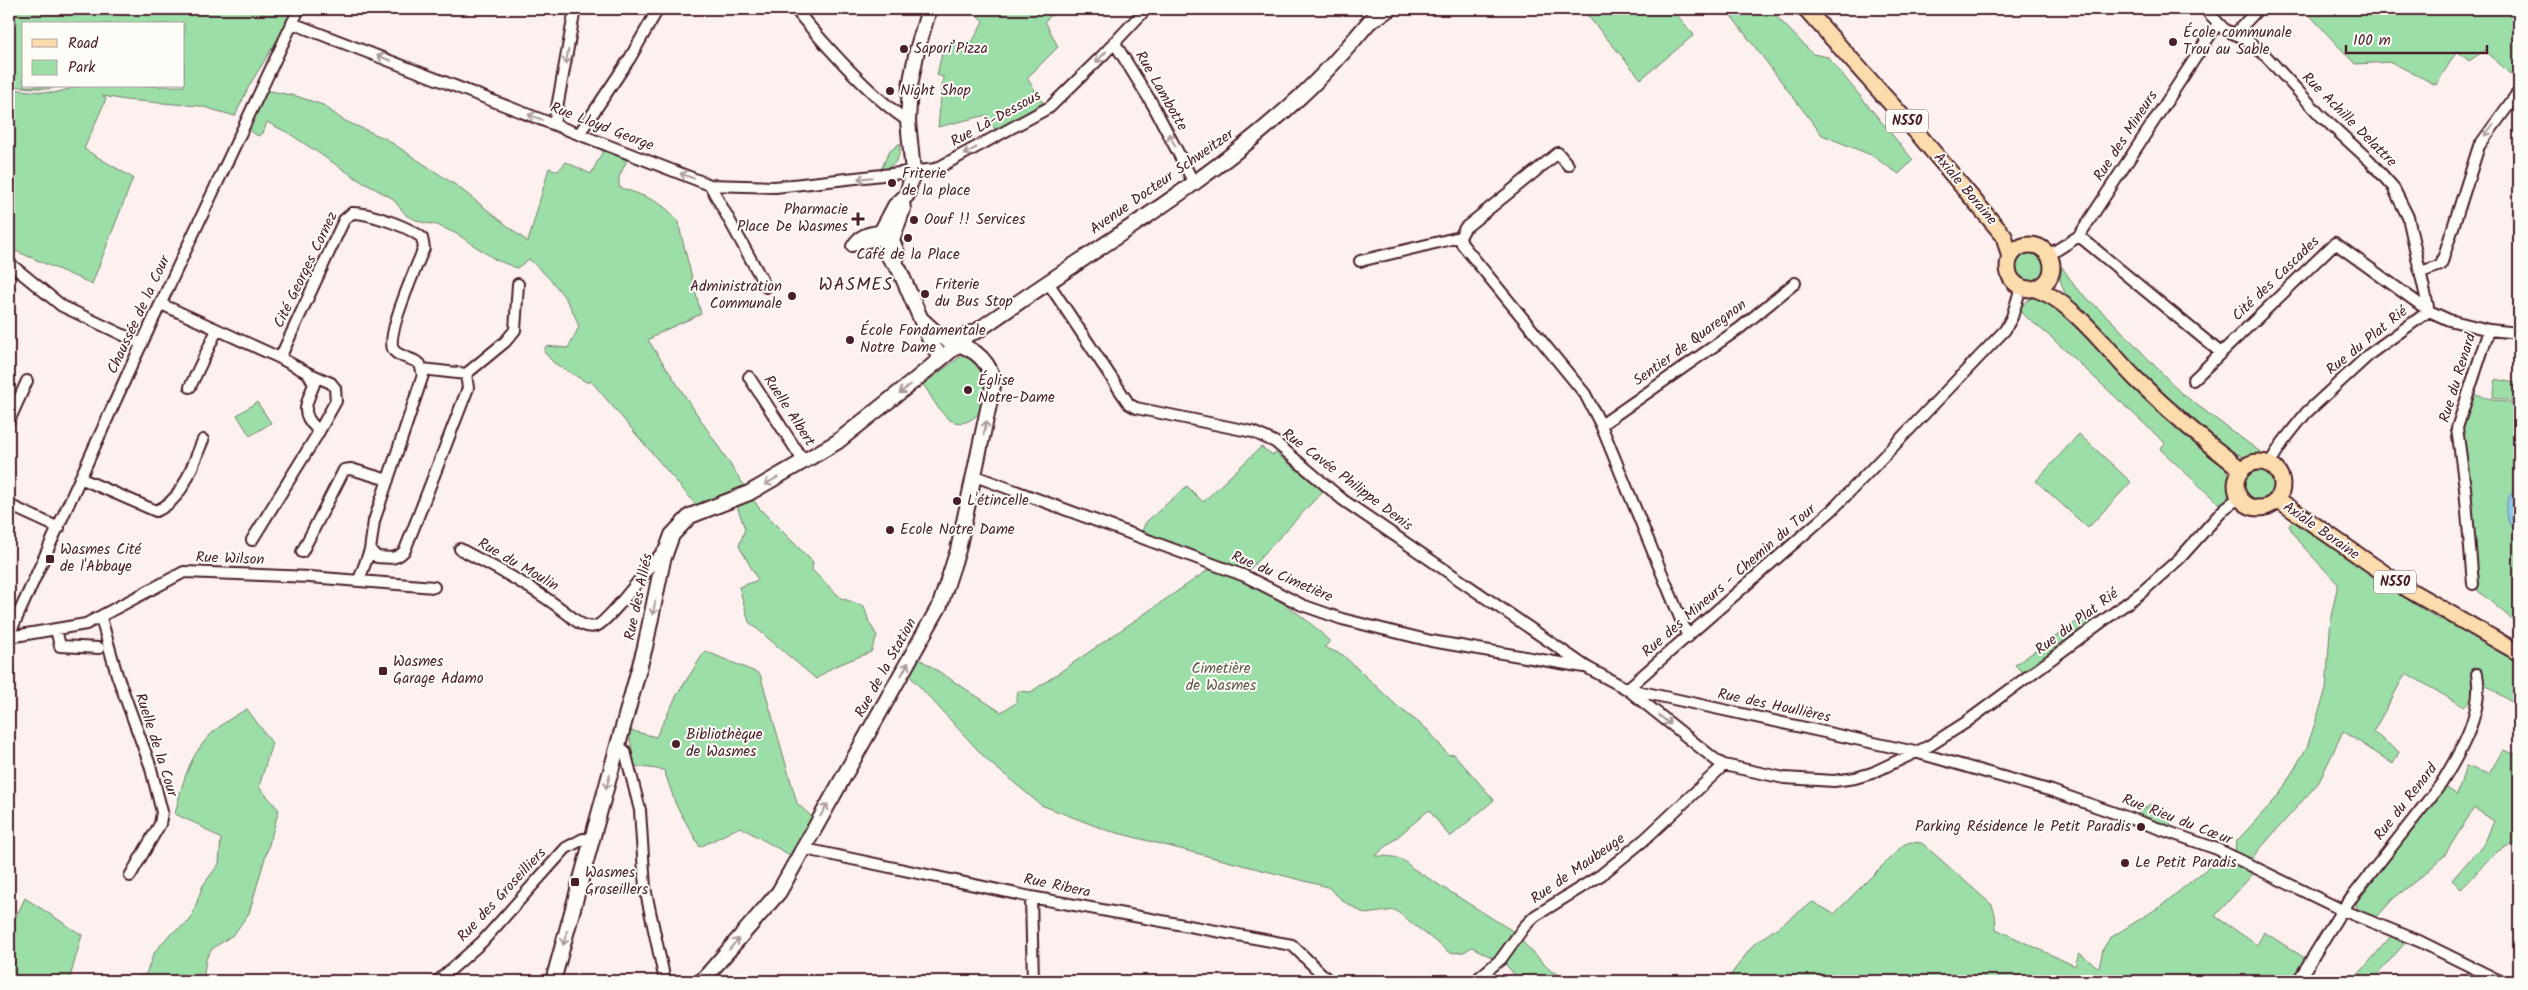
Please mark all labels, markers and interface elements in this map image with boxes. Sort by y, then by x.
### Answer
place label: École communale Trou au Sable [2183,21,2292,62]
legend [22,22,185,88]
scale bar [2346,22,2487,54]
text: 100 m [2353,29,2391,53]
text: Road [68,32,99,56]
marker: École communale Trou au Sable [2167,36,2179,48]
place label: Sapori’Pizza [914,37,988,61]
marker: Sapori’Pizza [898,43,910,55]
street label: Rue Lambotte [1128,46,1194,136]
one-way arrow [562,48,572,64]
one-way arrow [1095,51,1107,64]
one-way arrow [377,53,392,63]
text: Park [68,56,96,80]
street label: Rue Achille Delattre [2296,67,2402,173]
place label: Night Shop [900,79,971,103]
street label: Rue Là-Dessous [946,84,1046,154]
marker: Night Shop [884,85,896,97]
street label: Rue des Mineurs [2088,85,2165,186]
street label: Rue Lloyd George [547,96,658,158]
road number: N550 [1886,110,1928,132]
one-way arrow [528,112,543,121]
street label: Avenue Docteur Schweitzer [1085,122,1240,241]
one-way arrow [2484,123,2495,136]
one-way arrow [1166,133,1176,148]
one-way arrow [963,147,978,156]
street label: Axiale Boraine [1927,147,2003,231]
place label: Friterie de la place [902,162,971,203]
one-way arrow [680,170,695,180]
one-way arrow [857,173,873,183]
marker: Friterie de la place [886,177,898,189]
place label: Pharmacie Place De Wasmes [737,198,849,239]
street label: Cité Georges Cornez [267,207,345,332]
place label: Oouf !! Services [924,208,1026,232]
marker: Pharmacie Place De Wasmes [852,213,864,225]
marker: Oouf !! Services [908,214,920,226]
street label: Cité des Cascades [2227,230,2326,327]
marker: Café de la Place [902,232,914,244]
place label: Café de la Place [856,243,960,267]
street label: Chaussée de la Cour [101,251,177,378]
district label: WASMES [819,271,893,300]
place label: Friterie du Bus Stop [935,273,1013,314]
place label: Administration Communale [690,275,782,316]
marker: Friterie du Bus Stop [919,288,931,300]
marker: Administration Communale [786,290,798,302]
street label: Sentier de Quaregnon [1628,293,1752,393]
street label: Rue du Plat Rié [2321,300,2414,381]
place label: École Fondamentale Notre Dame [860,319,986,360]
street label: Rue du Renard [2433,330,2483,426]
marker: École Fondamentale Notre Dame [844,334,856,346]
place label: Église Notre-Dame [978,369,1055,410]
street label: Ruelle Albert [757,370,821,452]
one-way arrow [898,383,911,394]
marker: Église Notre-Dame [962,384,974,396]
one-way arrow [981,420,990,436]
street label: Rue Cavée Philippe Denis [1276,423,1418,538]
one-way arrow [764,477,779,486]
place label: L'étincelle [967,489,1029,513]
marker: L'étincelle [951,495,963,507]
street label: Axiale Boraine [2278,496,2365,567]
street label: Rue des Mineurs - Chemin du Tour [1637,498,1822,664]
place label: Ecole Notre Dame [900,518,1015,542]
marker: Ecole Notre Dame [884,524,896,536]
street label: Rue du Moulin [473,532,563,598]
place label: Wasmes Cité de l'Abbaye [60,538,143,579]
street label: Rue du Cimetière [1227,545,1337,609]
street label: Rue Wilson [195,546,265,572]
street label: Rue des Alliés [618,551,660,643]
marker: Wasmes Cité de l'Abbaye [44,553,56,565]
road number: N550 [2374,570,2416,594]
street label: Rue du Plat Rié [2030,582,2125,661]
one-way arrow [648,599,658,615]
street label: Rue de la Station [849,614,923,722]
place label: Wasmes Garage Adamo [393,650,484,691]
park label: Cimetière de Wasmes [1186,657,1257,698]
one-way arrow [900,663,910,677]
marker: Wasmes Garage Adamo [377,665,389,677]
street label: Rue des Houllières [1715,682,1833,730]
street label: Ruelle de la Cour [128,690,184,801]
one-way arrow [1658,715,1671,726]
place label: Bibliothèque de Wasmes [686,723,763,764]
marker: Bibliothèque de Wasmes [670,738,682,750]
street label: Rue du Renard [2368,758,2444,846]
one-way arrow [603,773,612,789]
street label: Rue Rieu du Cœur [2118,788,2237,852]
one-way arrow [819,804,829,818]
place label: Parking Résidence le Petit Paradis [1915,815,2132,839]
marker: Parking Résidence le Petit Paradis [2135,821,2147,833]
street label: Rue de Maubeuge [1526,827,1630,911]
street label: Rue des Groseilliers [452,842,553,948]
place label: Le Petit Paradis [2135,851,2237,875]
marker: Le Petit Paradis [2119,857,2131,869]
place label: Wasmes Groseillers [585,861,649,902]
street label: Rue Ribera [1021,867,1093,905]
marker: Wasmes Groseillers [569,876,581,888]
one-way arrow [560,930,569,946]
one-way arrow [728,938,740,951]

